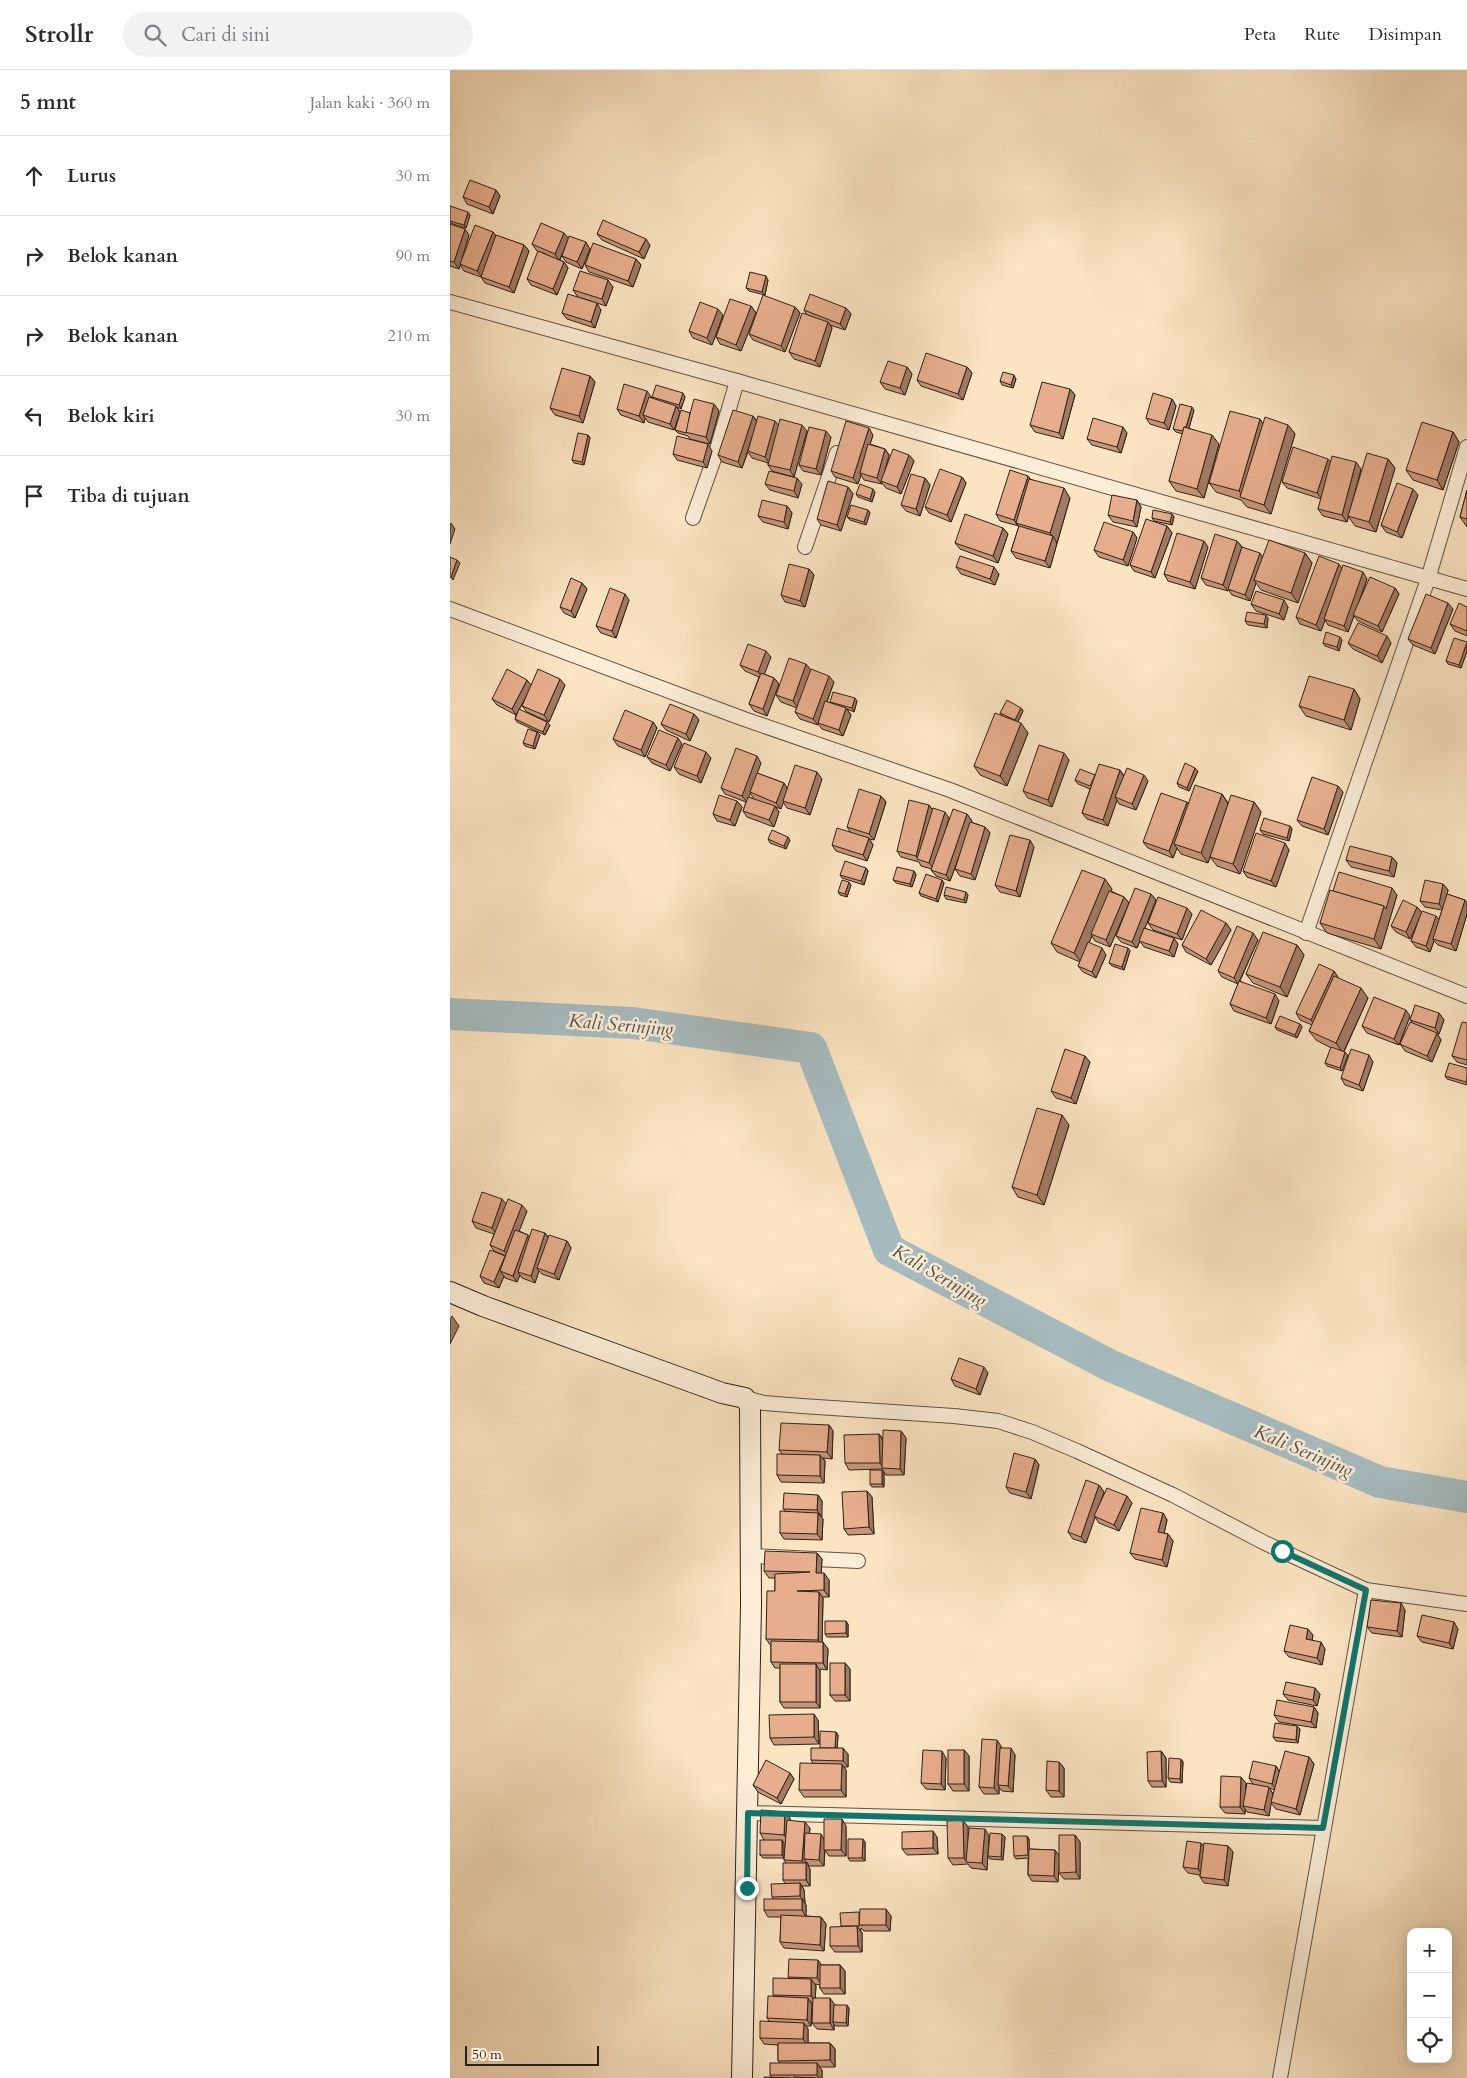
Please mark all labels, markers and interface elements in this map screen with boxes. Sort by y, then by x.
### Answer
search box [123,12,473,57]
text: Strollr [25,18,93,51]
icon: search [141,21,169,49]
text: Cari di sini [181,22,270,48]
text: Peta [1244,22,1276,47]
text: Rute [1304,22,1340,47]
text: Disimpan [1368,22,1442,47]
text: 5 mnt [20,88,76,117]
text: Jalan kaki · 360 m [310,92,430,114]
icon: ahead [20,162,48,190]
text: Lurus [67,163,116,189]
text: 30 m [396,165,430,187]
icon: right [20,242,48,270]
text: Belok kanan [67,243,178,269]
text: 90 m [396,245,430,267]
icon: right [20,322,48,350]
text: Belok kanan [67,323,178,349]
text: 210 m [388,325,430,347]
icon: left [20,402,48,430]
text: Belok kiri [67,403,154,429]
text: 30 m [396,405,430,427]
icon: arrive [20,482,48,510]
text: Tiba di tujuan [67,483,190,509]
water label: Kali Serinjing [567,1007,675,1043]
water label: Kali Serinjing [887,1238,992,1314]
water label: Kali Serinjing [1250,1418,1358,1484]
route start [1271,1540,1294,1563]
route end [736,1877,759,1900]
map controls [1407,1928,1452,2063]
button: + [1407,1928,1452,1973]
button: − [1407,1973,1452,2018]
button: locate [1407,2018,1452,2063]
scale bar [465,2043,599,2066]
text: 50 m [472,2045,502,2064]

